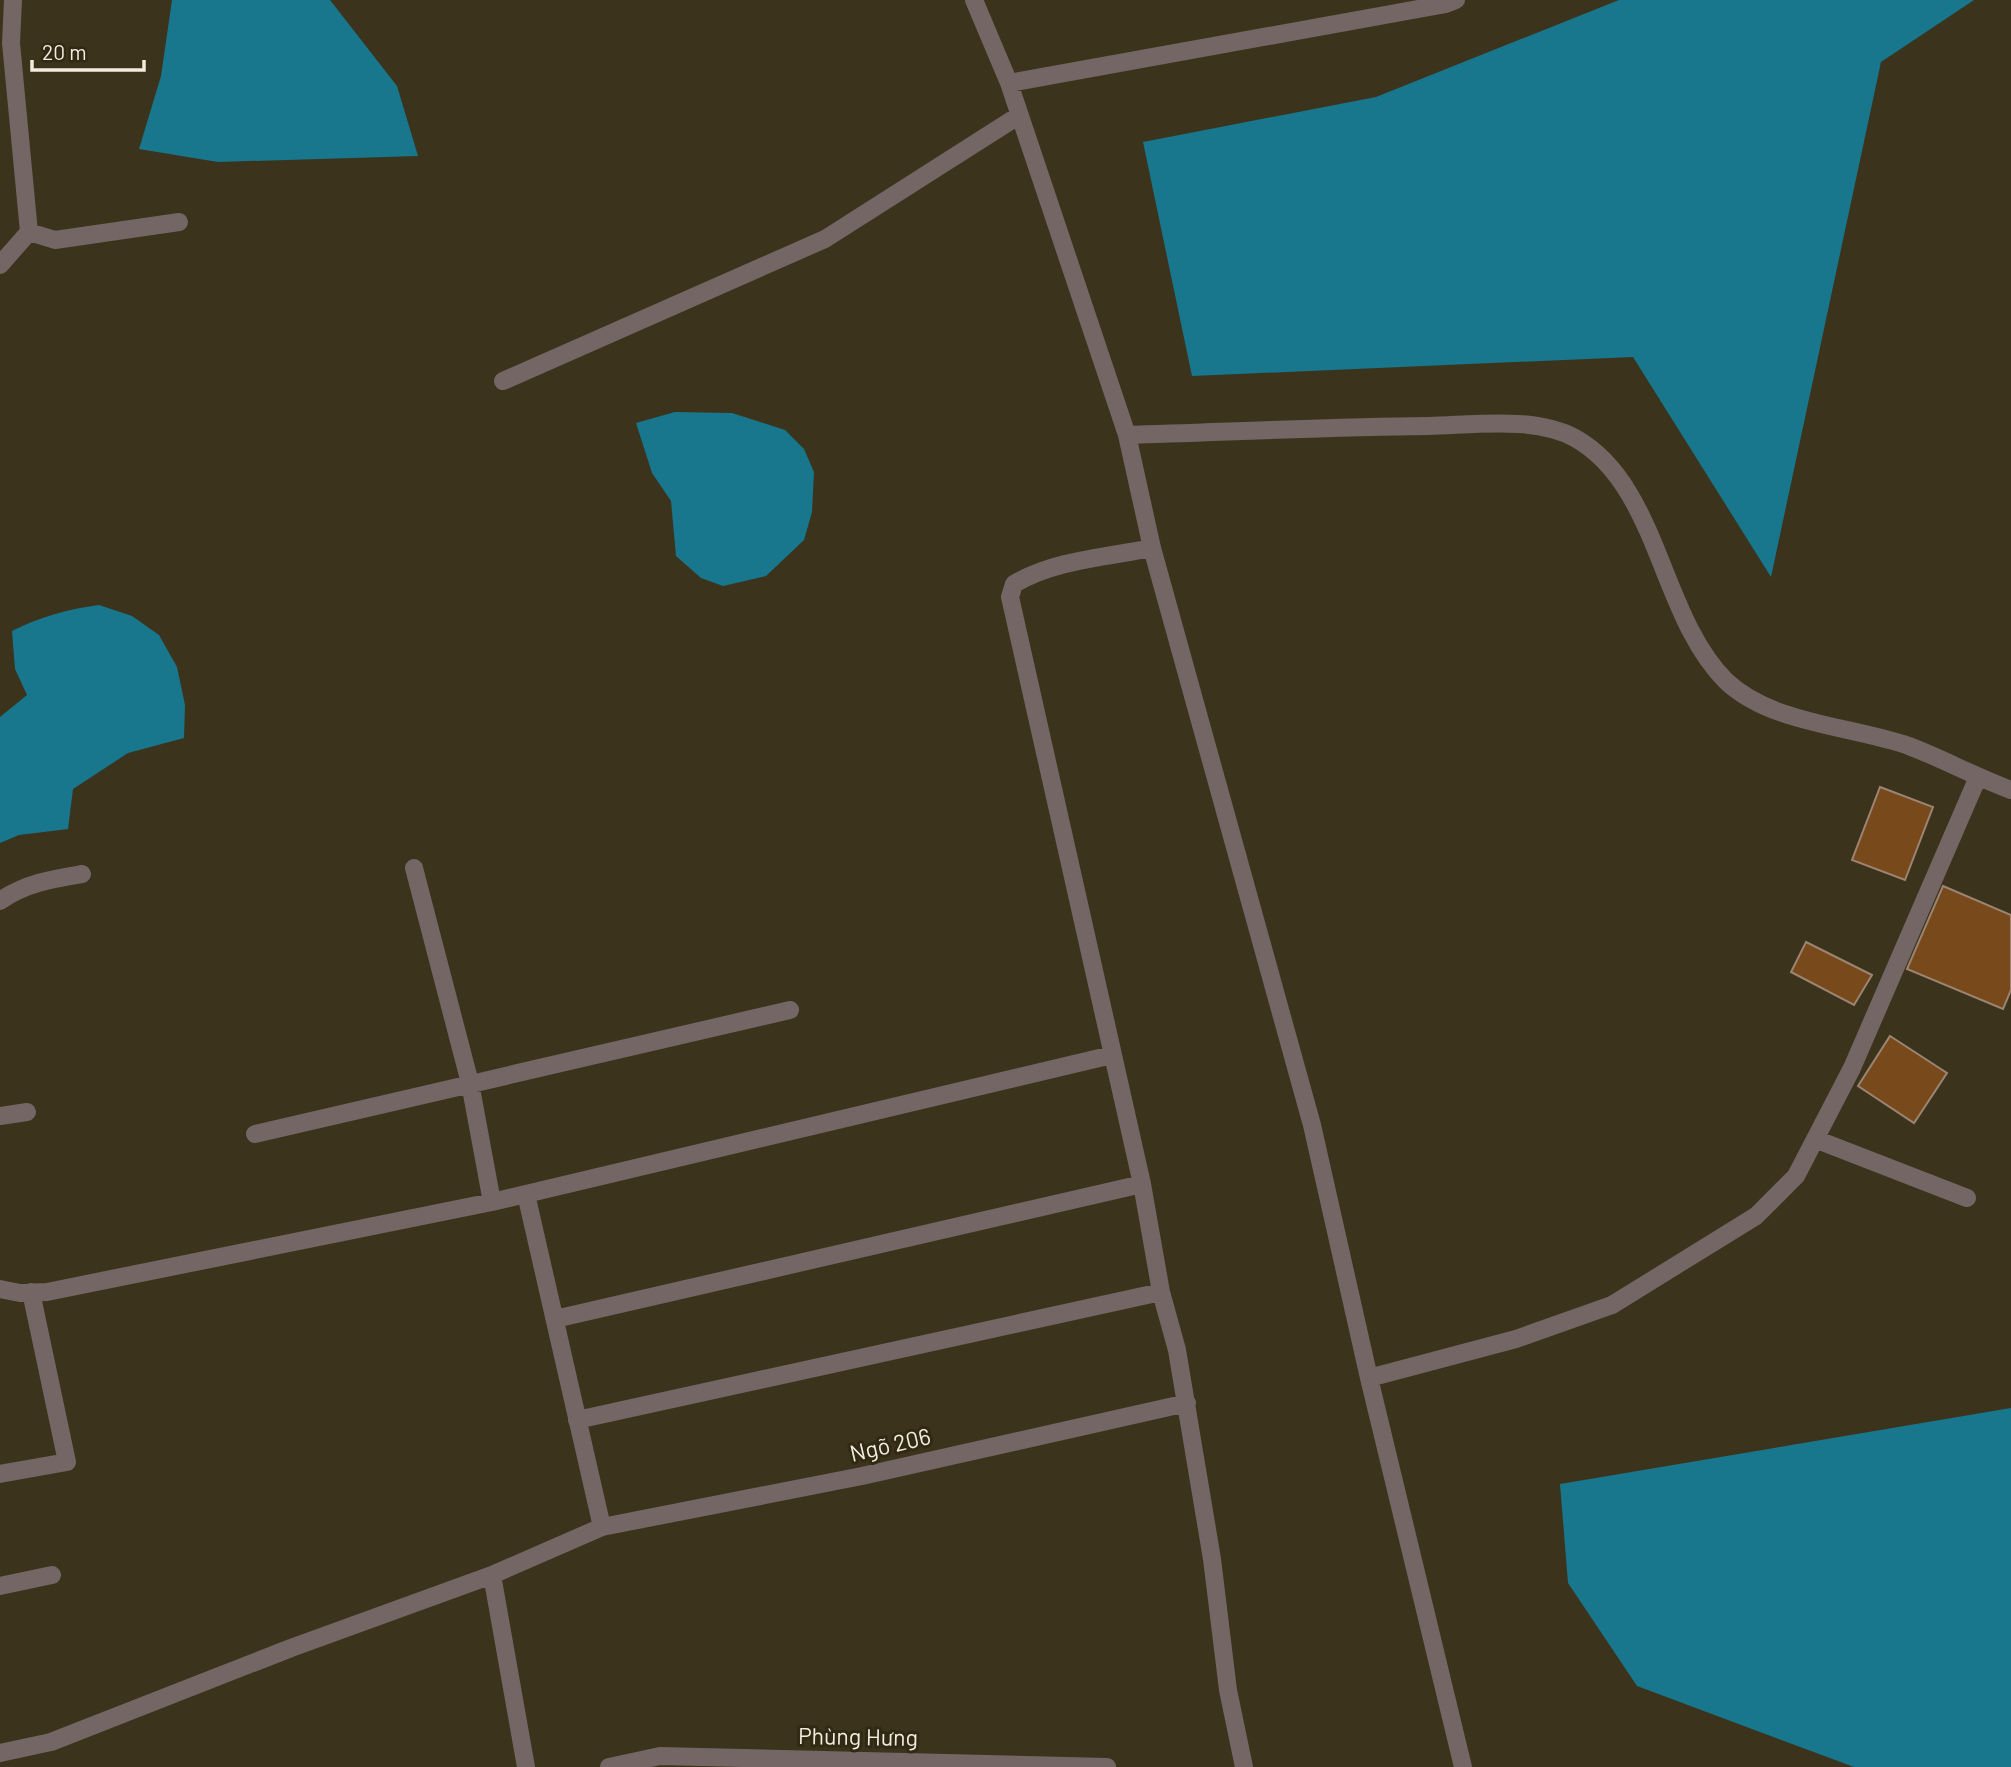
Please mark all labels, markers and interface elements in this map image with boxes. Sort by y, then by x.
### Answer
scale bar [32,28,144,72]
text: 20 m [42,39,87,64]
street label: Ngõ 206 [847,1421,933,1467]
street label: Phùng Hưng [798,1721,918,1751]

